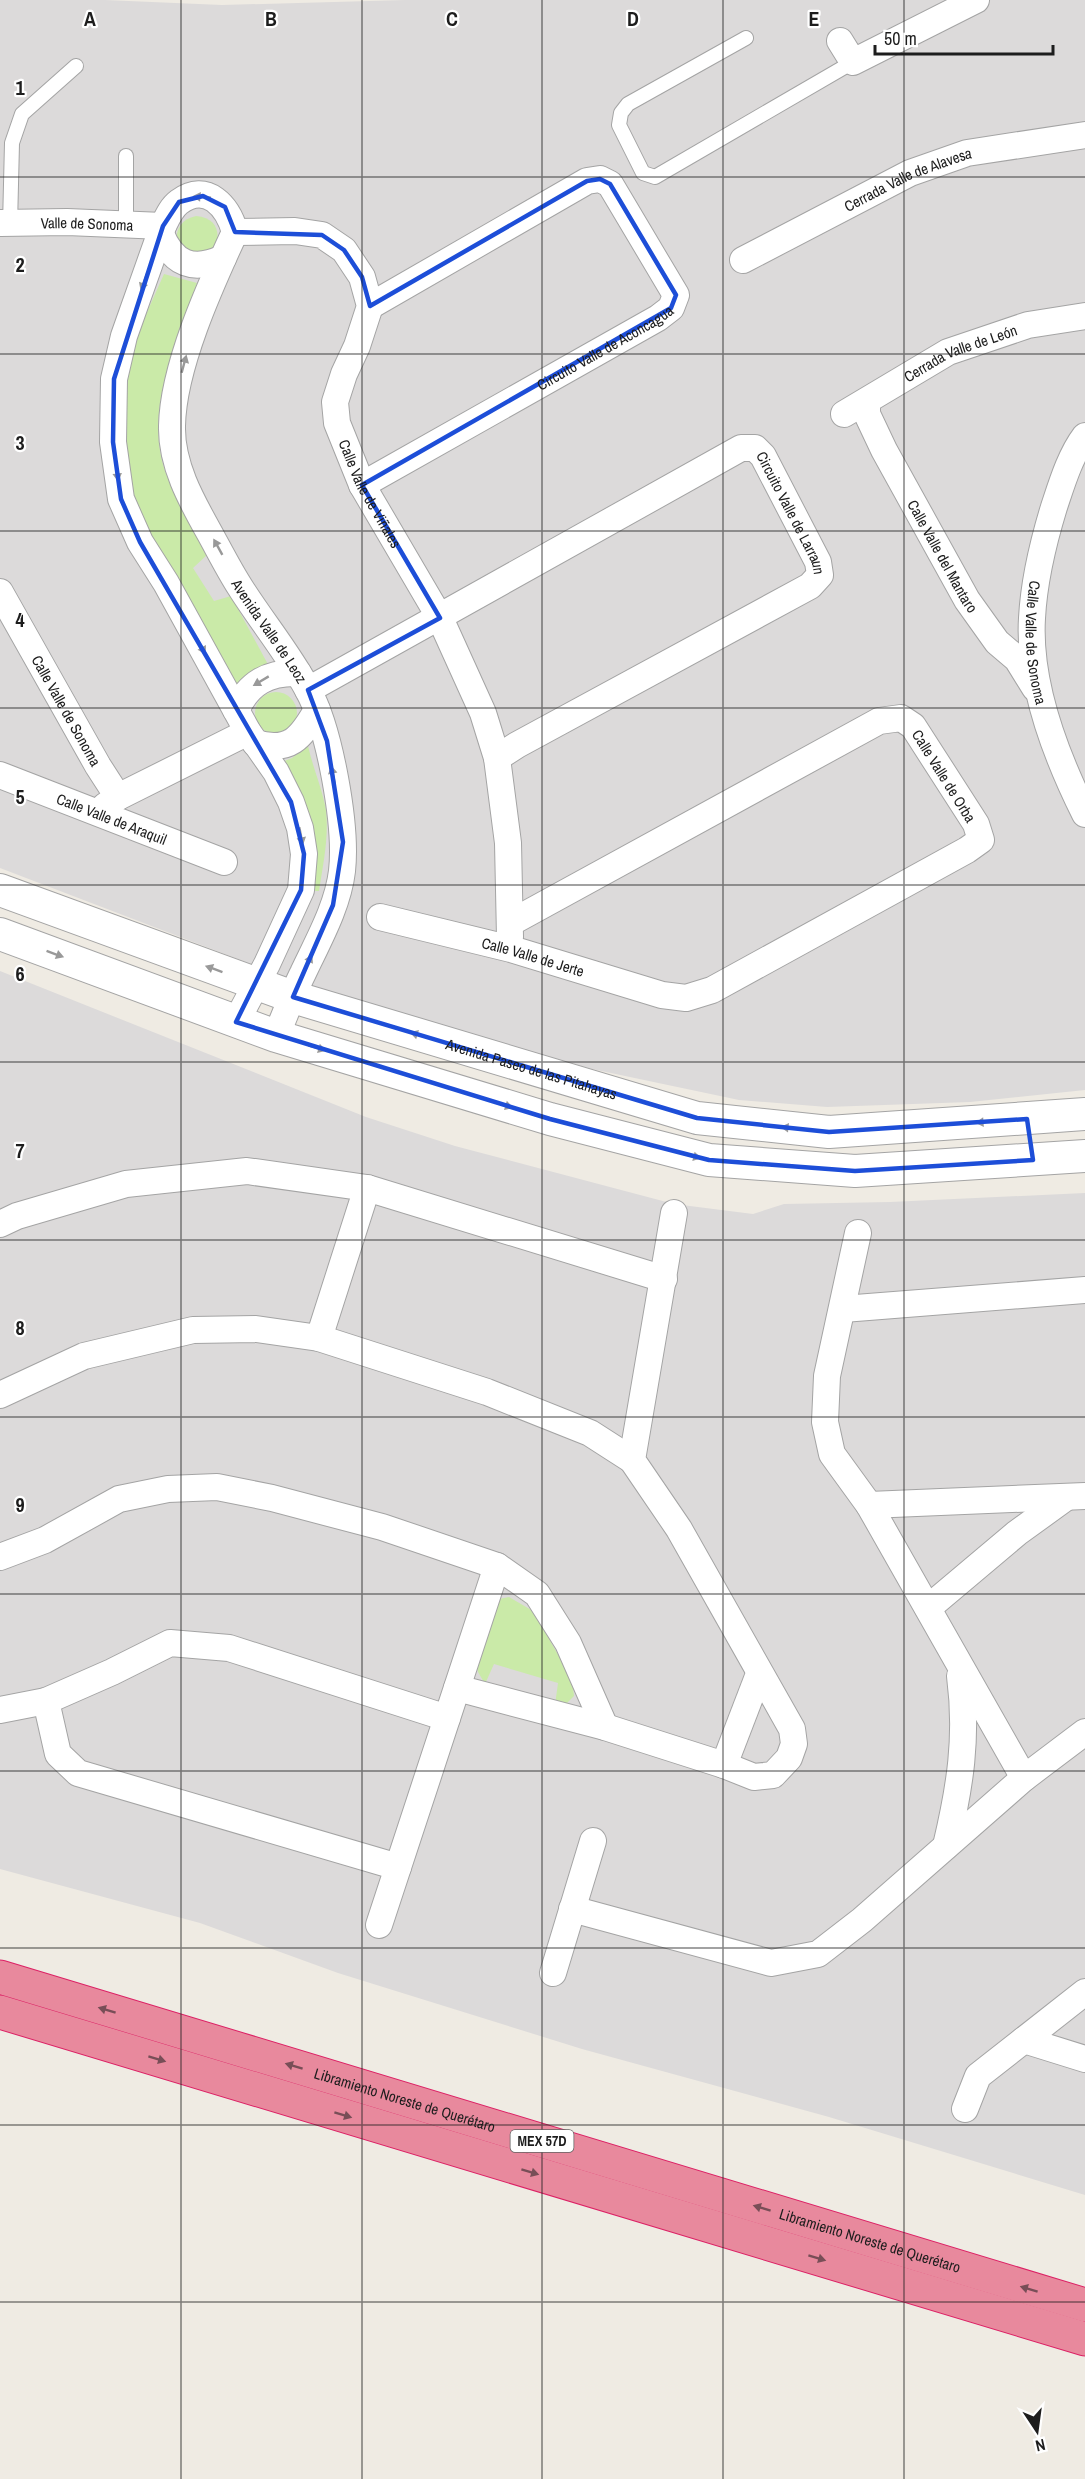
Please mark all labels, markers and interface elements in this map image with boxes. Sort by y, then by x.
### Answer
text: A [84,5,96,32]
text: B [265,5,277,32]
text: C [446,5,458,32]
text: D [627,5,639,32]
text: E [809,5,820,32]
scale bar [875,18,1054,56]
text: 50 m [884,26,917,51]
text: 1 [15,74,25,101]
street label: Cerrada Valle de Alavesa [840,142,973,216]
one-way arrow [192,193,211,202]
street label: Valle de Sonoma [40,211,134,235]
text: 2 [15,251,25,278]
one-way arrow [139,273,149,291]
street label: Circuito Valle de Aconcagua [533,300,677,395]
street label: Cerrada Valle de León [899,319,1020,387]
one-way arrow [180,354,189,372]
text: 3 [15,429,25,456]
street label: Calle Valle de Viñales [334,436,407,551]
street label: Circuito Valle de Larraun [752,447,830,576]
one-way arrow [113,462,122,481]
street label: Calle Valle del Mantaro [903,496,983,617]
one-way arrow [213,538,223,555]
street label: Avenida Valle de Leoz [226,574,313,687]
street label: Calle Valle de Sonoma [1021,579,1052,707]
text: 4 [15,606,25,633]
one-way arrow [196,638,206,655]
street label: Calle Valle de Sonoma [27,651,106,770]
one-way arrow [252,676,269,686]
street label: Calle Valle de Orba [907,726,981,827]
one-way arrow [328,765,337,784]
text: 5 [15,783,25,810]
street label: Calle Valle de Araquil [54,788,170,849]
one-way arrow [297,827,306,846]
street label: Calle Valle de Jerte [480,932,587,981]
one-way arrow [46,950,64,960]
one-way arrow [303,954,313,971]
text: 6 [15,960,25,987]
one-way arrow [204,963,222,973]
one-way arrow [410,1030,428,1039]
street label: Avenida Paseo de las Pitahayas [443,1033,620,1104]
one-way arrow [309,1044,327,1053]
one-way arrow [495,1101,513,1110]
one-way arrow [975,1117,994,1127]
one-way arrow [781,1123,800,1133]
text: 7 [15,1137,25,1164]
one-way arrow [683,1151,701,1161]
text: 8 [15,1314,25,1341]
text: 9 [15,1491,25,1518]
one-way arrow [98,2005,116,2014]
one-way arrow [148,2055,166,2064]
one-way arrow [285,2061,303,2070]
street label: Libramiento Noreste de Querétaro [312,2062,498,2137]
one-way arrow [334,2111,352,2120]
road number: MEX 57D [510,2130,574,2152]
one-way arrow [521,2168,539,2177]
one-way arrow [753,2203,771,2212]
street label: Libramiento Noreste de Querétaro [777,2203,963,2277]
one-way arrow [808,2254,826,2263]
one-way arrow [1020,2283,1038,2293]
north arrow [1007,2401,1067,2461]
text: N [1033,2434,1047,2457]

